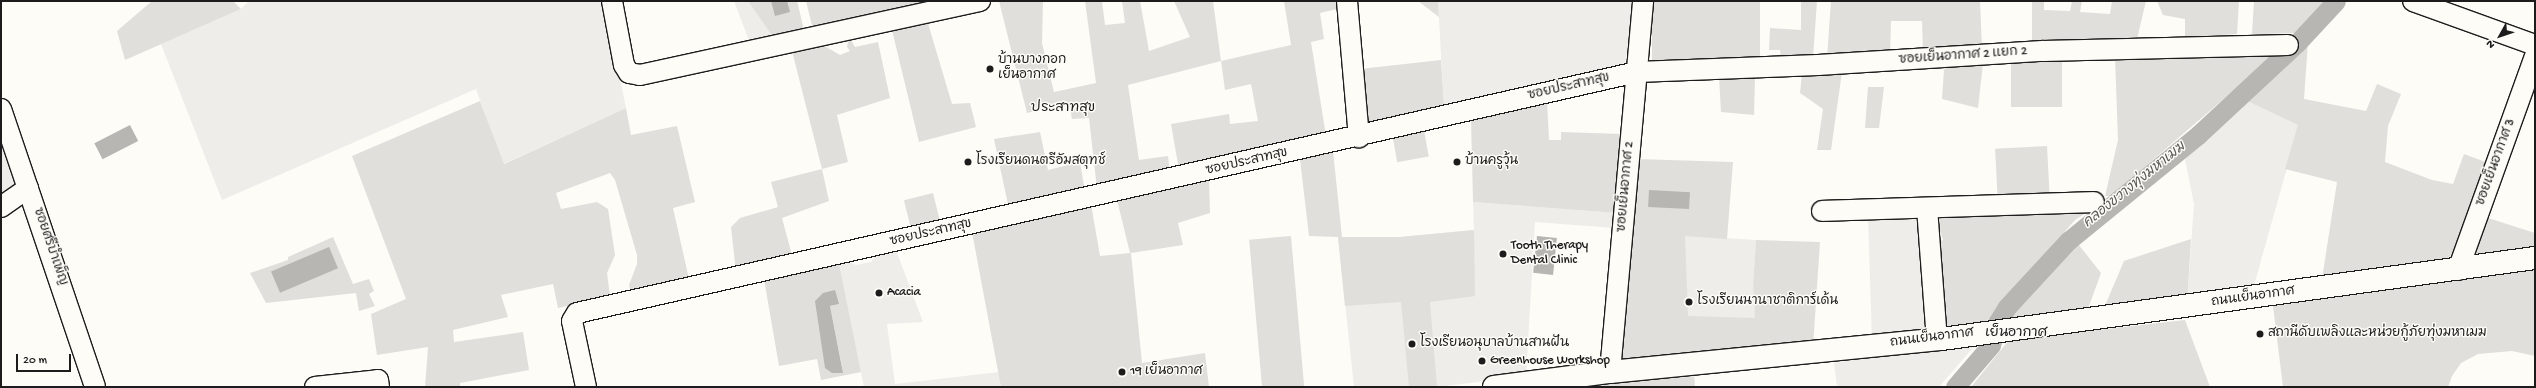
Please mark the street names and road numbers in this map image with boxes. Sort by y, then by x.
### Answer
street label: ซอยเย็นอากาศ 2 แยก 2 [1898,45,2028,69]
street label: ซอยประสาทสุข [1527,71,1611,105]
street label: ซอยเย็นอากาศ 3 [2474,117,2520,209]
street label: ซอยเย็นอากาศ 2 [1615,141,1639,233]
street label: ซอยประสาทสุข [1205,146,1289,180]
street label: ซอยศรีบำเพ็ญ [28,206,70,288]
street label: ซอยประสาทสุข [889,217,973,251]
street label: ถนนเย็นอากาศ [2210,284,2296,312]
street label: ถนนเย็นอากาศ [1889,326,1975,352]

